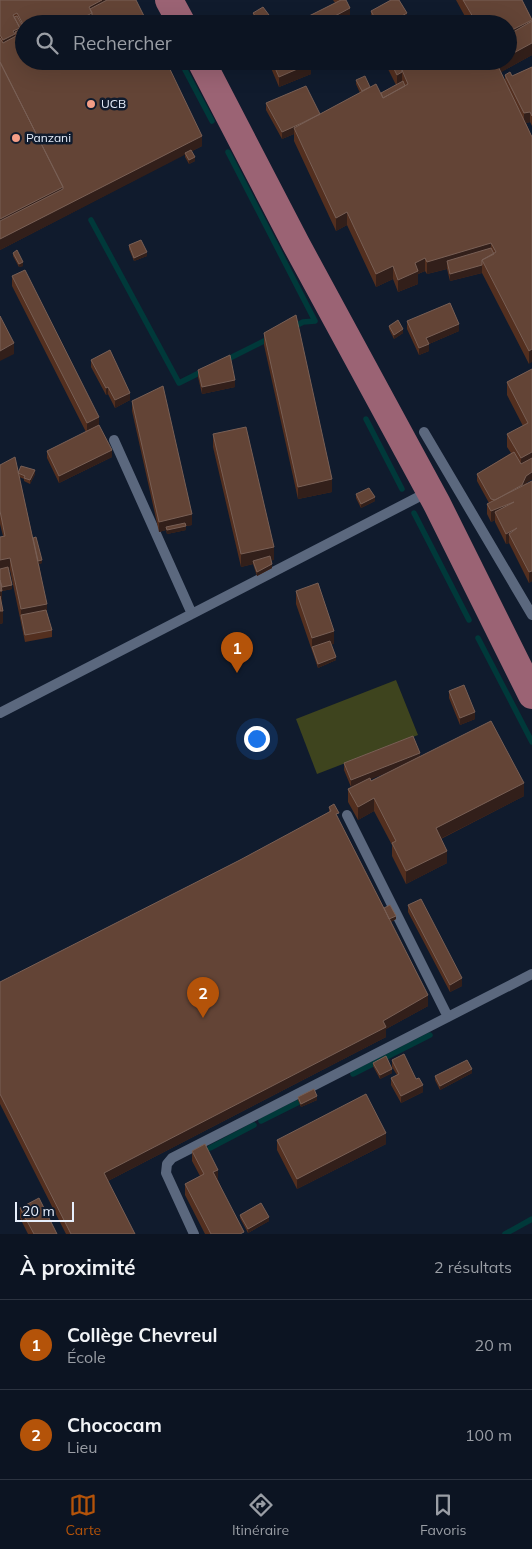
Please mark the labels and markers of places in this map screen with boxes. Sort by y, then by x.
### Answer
place label: UCB [101,96,126,111]
marker: UCB [85,98,97,110]
place label: Panzani [26,130,71,145]
marker: Panzani [10,132,22,144]
pin: 1 [221,632,253,673]
pin: 2 [187,977,219,1018]

